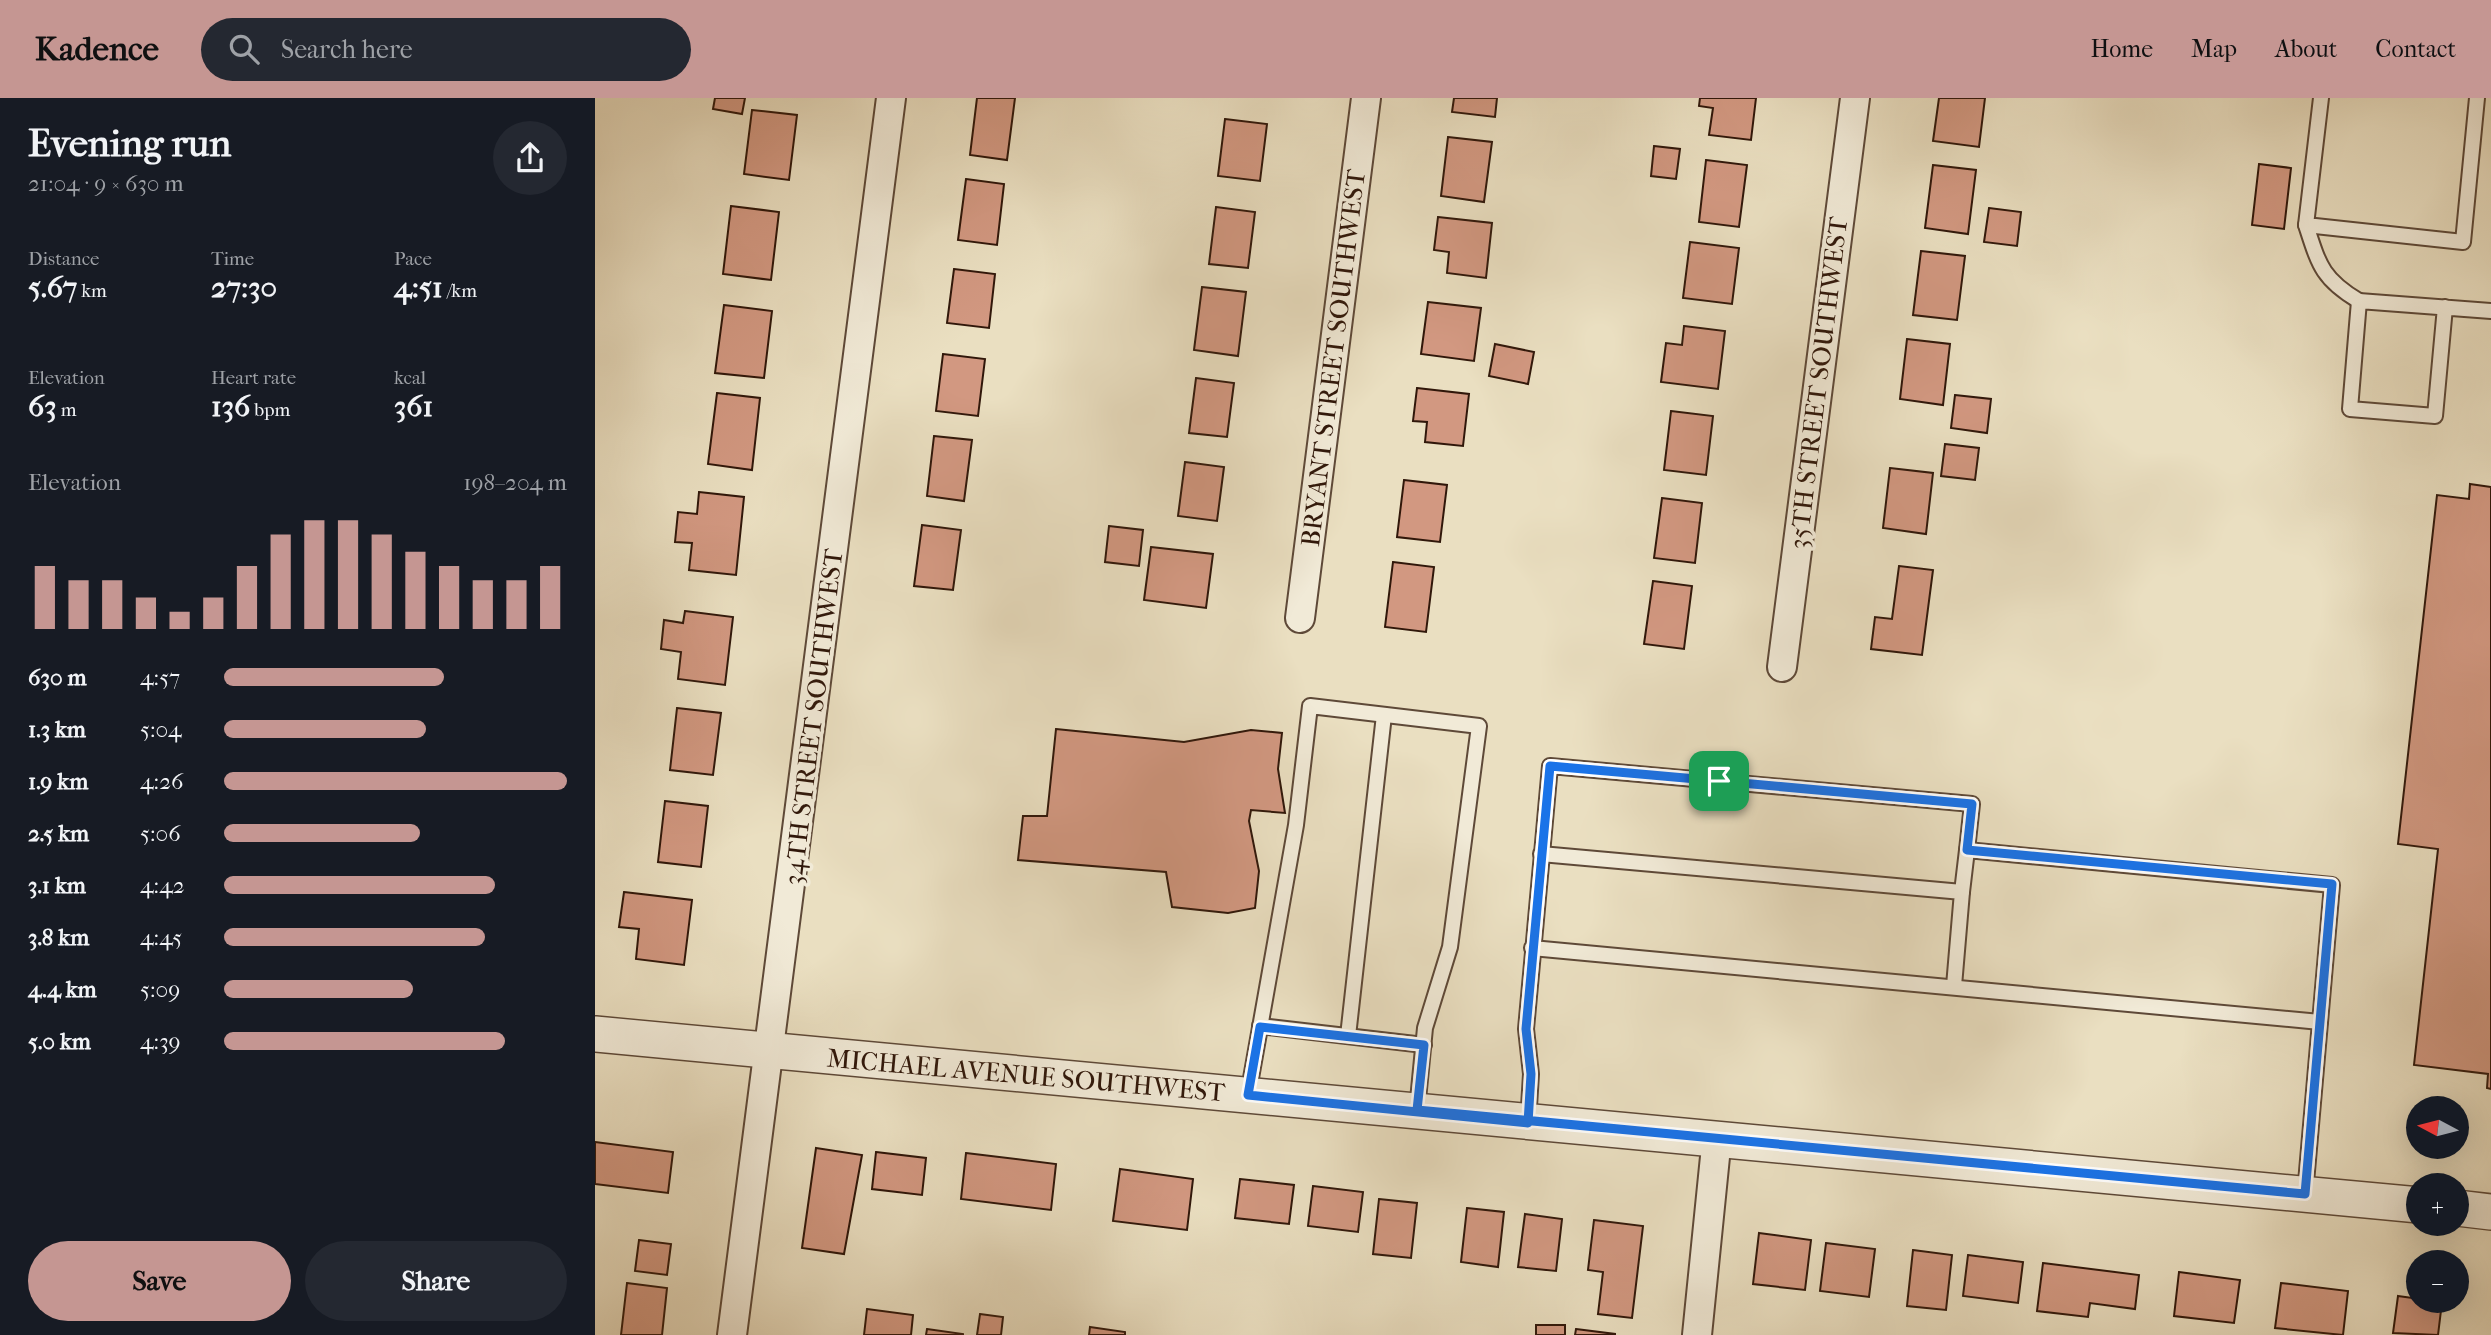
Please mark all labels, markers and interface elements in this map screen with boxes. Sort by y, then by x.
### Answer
search box [201,18,691,81]
text: Kadence [35,30,159,69]
icon: search [225,30,263,68]
text: Search here [281,34,413,65]
text: Home [2091,35,2153,63]
text: Map [2191,35,2237,63]
text: About [2275,35,2337,63]
text: Contact [2375,35,2456,63]
text: Evening run [28,121,231,166]
button: share [493,121,567,195]
street label: BRYANT STREET SOUTHWEST [1295,167,1372,548]
text: 21:04 · 9 × 630 m [28,170,184,197]
street label: 35TH STREET SOUTHWEST [1783,215,1854,551]
text: Distance [28,248,99,270]
text: Time [211,248,254,270]
text: Pace [394,248,432,270]
text: 5.67 [28,270,77,305]
text: 27:30 [211,270,277,305]
text: 4:51 [394,270,443,305]
text: km [77,280,107,302]
text: /km [443,280,477,302]
text: Elevation [28,367,105,389]
text: Heart rate [211,367,296,389]
text: kcal [394,367,426,389]
text: 63 [28,389,57,424]
text: 136 [211,389,250,424]
text: 361 [394,389,433,424]
text: m [57,399,76,421]
text: bpm [250,399,290,421]
text: Elevation [28,469,121,496]
text: 198–204 m [463,469,567,496]
street label: 34TH STREET SOUTHWEST [777,547,850,887]
text: 630 m [28,664,87,691]
text: 4:57 [140,664,180,691]
text: 1.3 km [28,716,86,743]
text: 5:04 [140,716,182,743]
pin [1689,751,1749,811]
icon: arrive [1700,762,1738,800]
text: 1.9 km [28,768,88,795]
text: 4:26 [140,768,183,795]
text: 2.5 km [28,820,89,847]
text: 5:06 [140,820,181,847]
text: 3.1 km [28,872,86,899]
text: 4:42 [140,872,185,899]
text: 3.8 km [28,924,89,951]
text: 4:45 [140,924,182,951]
text: 4.4 km [28,976,97,1003]
text: 5:09 [140,976,180,1003]
text: 5.0 km [28,1028,91,1055]
text: 4:39 [140,1028,181,1055]
street label: MICHAEL AVENUE SOUTHWEST [826,1043,1227,1108]
north arrow [2406,1096,2469,1158]
map controls [2406,1096,2469,1313]
button: + [2406,1173,2469,1236]
button: Save [28,1241,291,1321]
button: Share [305,1241,567,1321]
button: − [2406,1250,2469,1313]

